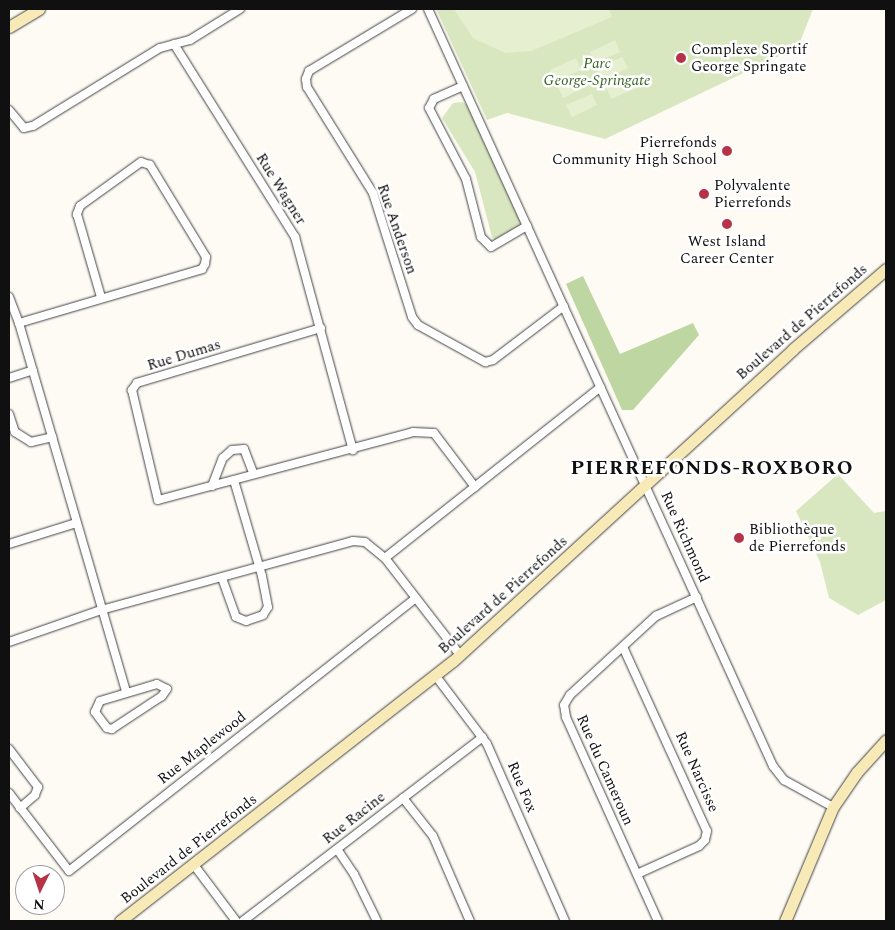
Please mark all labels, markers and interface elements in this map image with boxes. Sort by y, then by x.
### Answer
place label: Complexe Sportif George Springate [691,40,807,75]
marker: Complexe Sportif George Springate [675,52,687,64]
park label: Parc George-Springate [544,54,650,89]
place label: Pierrefonds Community High School [552,133,717,168]
marker: Pierrefonds Community High School [721,145,733,157]
street label: Rue Wagner [252,150,310,228]
place label: Polyvalente Pierrefonds [714,176,792,211]
street label: Rue Anderson [373,182,421,276]
marker: Polyvalente Pierrefonds [698,188,710,200]
marker: West Island Career Center [721,218,733,230]
place label: West Island Career Center [680,232,774,267]
street label: Boulevard de Pierrefonds [733,260,871,384]
street label: Rue Dumas [145,335,223,375]
district label: PIERREFONDS-ROXBORO [568,456,856,480]
street label: Rue Richmond [657,489,713,585]
place label: Bibliothèque de Pierrefonds [749,520,846,555]
street label: Boulevard de Pierrefonds [435,532,571,658]
marker: Bibliothèque de Pierrefonds [733,532,745,544]
street label: Rue Maplewood [154,708,250,788]
street label: Rue du Cameroun [572,712,638,828]
street label: Rue Narcisse [671,729,723,815]
street label: Rue Fox [503,759,541,815]
street label: Rue Racine [319,788,389,848]
street label: Boulevard de Pierrefonds [117,790,261,908]
north arrow [15,865,65,915]
text: N [33,894,45,915]

